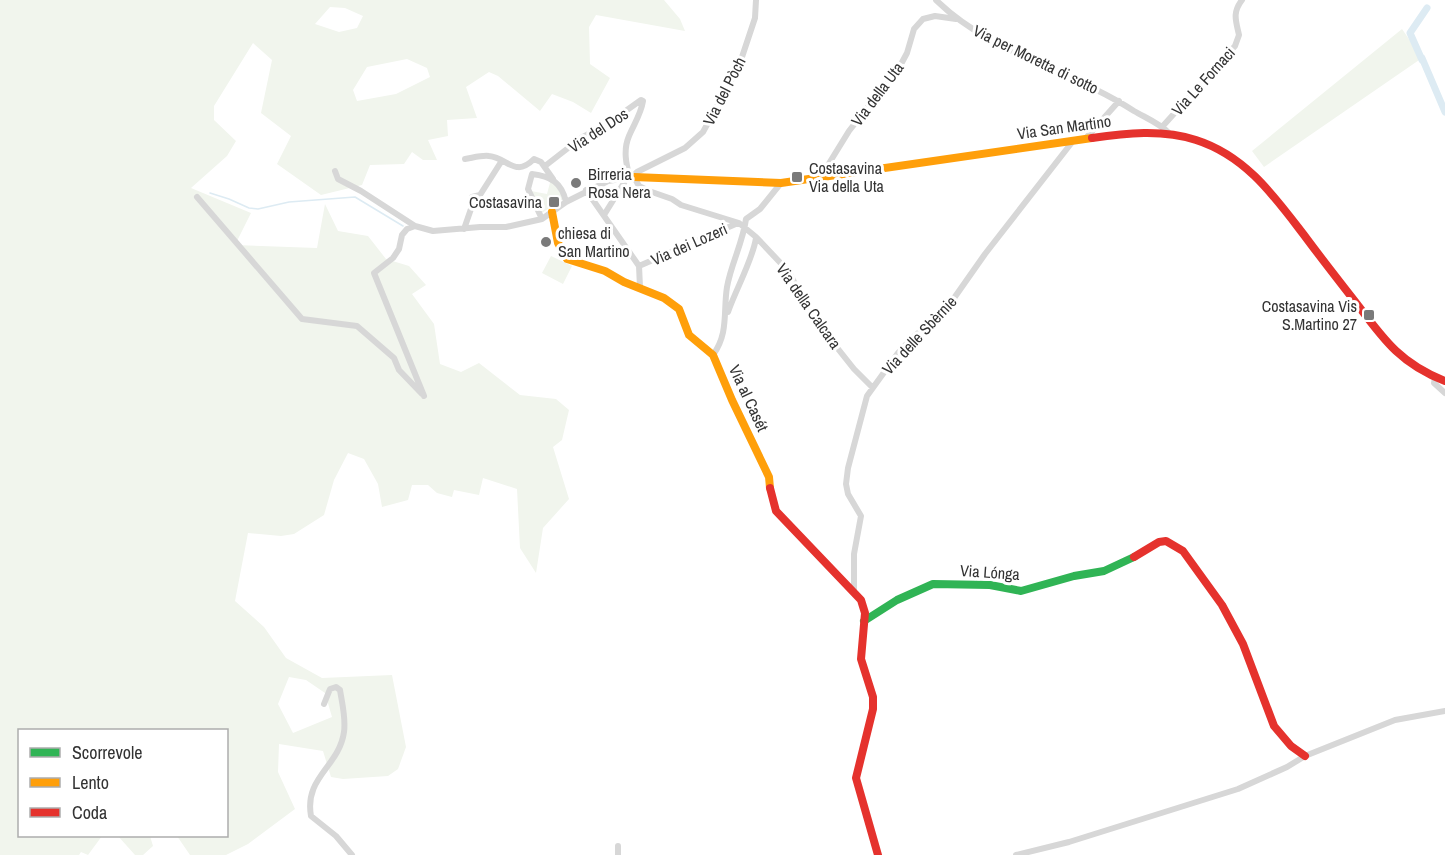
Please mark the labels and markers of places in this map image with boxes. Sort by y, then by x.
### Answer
place label: Costasavina Via della Uta [809,157,885,197]
place label: Birreria Rosa Nera [588,163,651,203]
marker: Costasavina Via della Uta [790,170,804,184]
marker: Birreria Rosa Nera [569,176,583,190]
place label: Costasavina [469,191,543,213]
marker: Costasavina [547,195,561,209]
place label: chiesa di San Martino [558,222,629,262]
marker: chiesa di San Martino [539,235,553,249]
place label: Costasavina Vis S.Martino 27 [1262,295,1357,335]
marker: Costasavina Vis S.Martino 27 [1362,308,1376,322]

